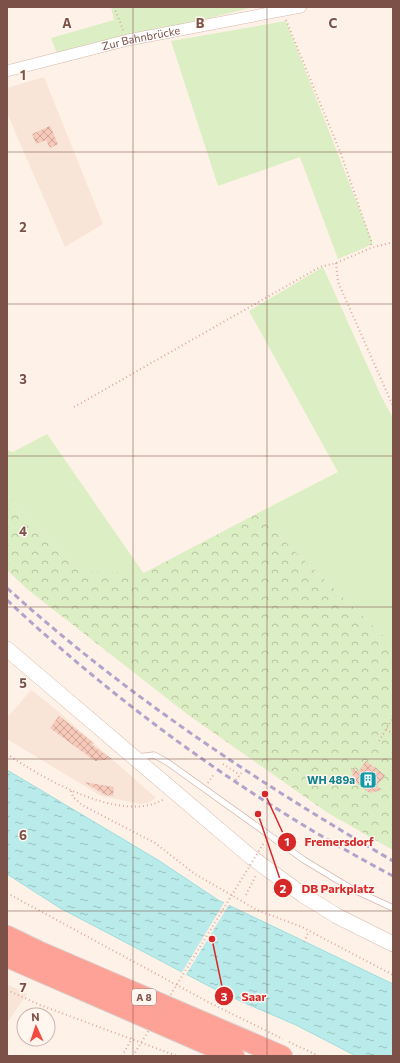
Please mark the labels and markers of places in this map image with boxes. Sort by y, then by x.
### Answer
building icon: WH 489a [358,770,378,790]
place label: WH 489a [307,773,355,786]
callout: Fremersdorf [277,830,382,854]
callout: DB Parkplatz [273,876,382,900]
callout: Saar [214,984,274,1008]

